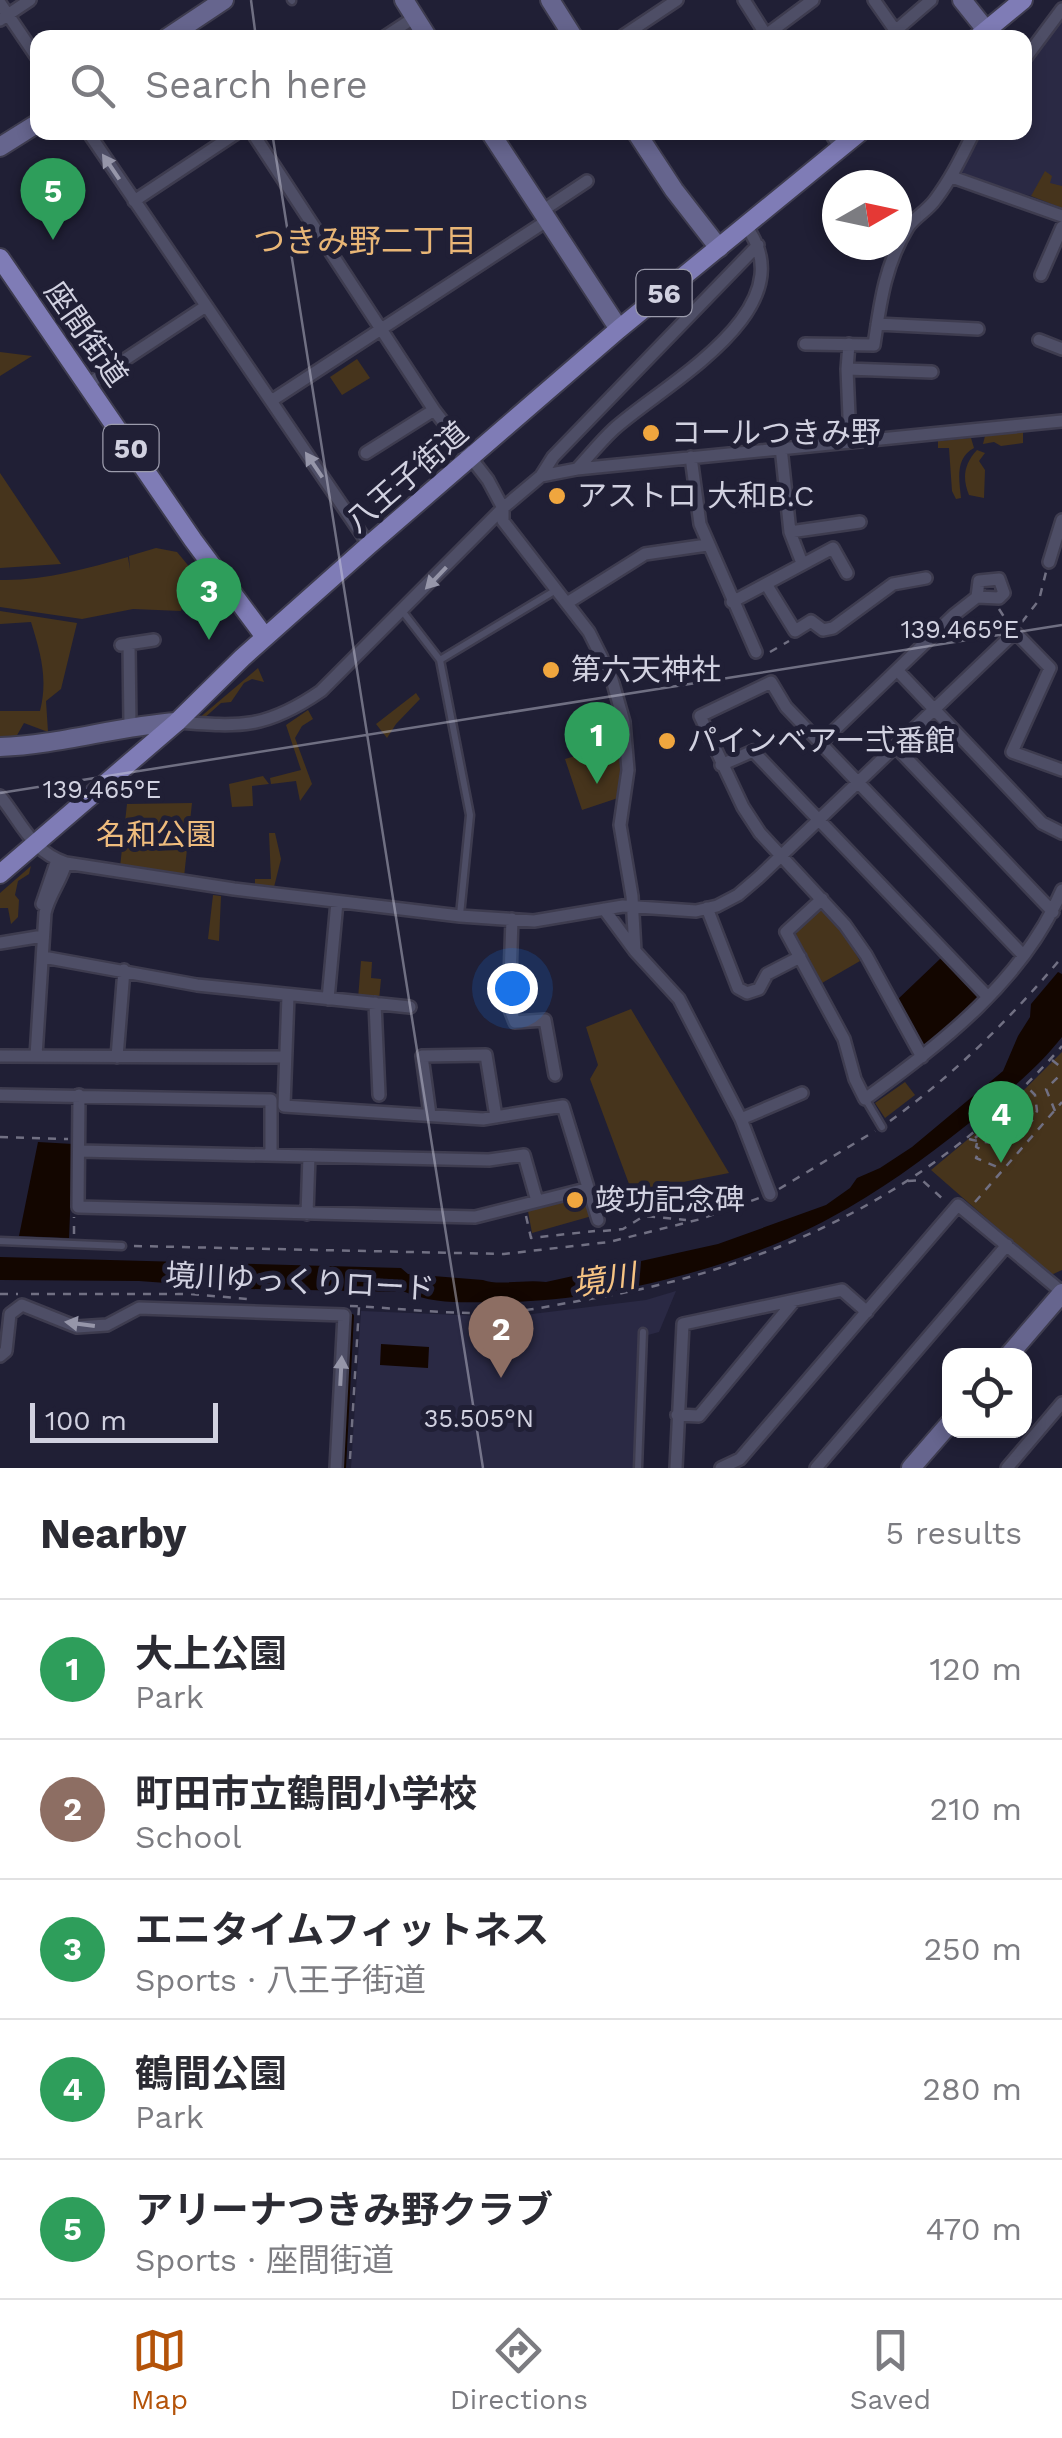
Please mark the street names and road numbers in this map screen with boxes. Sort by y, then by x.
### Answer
road number: 56 [636,270,692,316]
street label: 座間街道 [38,275,135,393]
street label: 八王子街道 [339,414,475,539]
road number: 50 [104,425,158,471]
street label: 境川ゆっくりロード [164,1257,436,1306]

